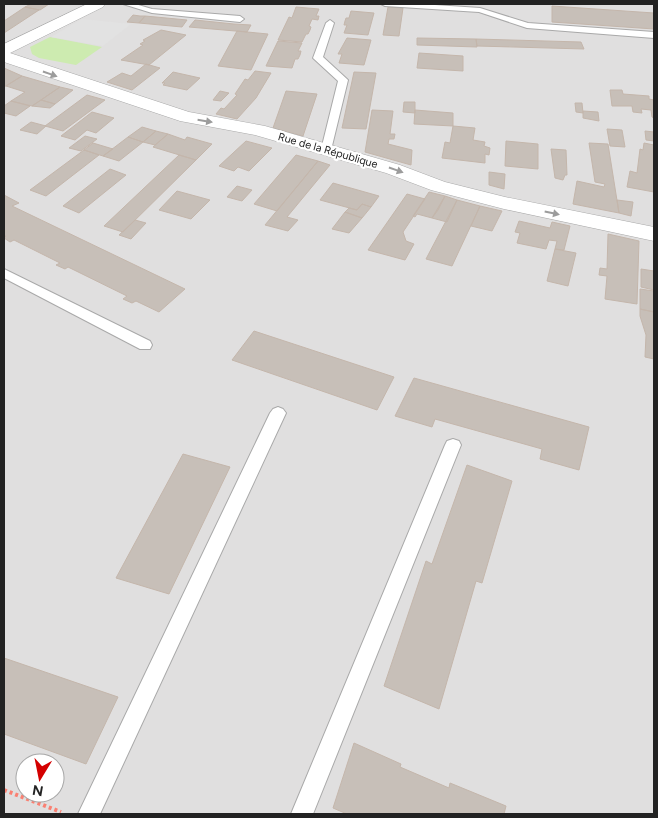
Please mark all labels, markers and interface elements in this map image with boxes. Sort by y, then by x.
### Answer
one-way arrow [42,71,57,78]
one-way arrow [197,117,213,125]
street label: Rue de la République [277,130,379,171]
one-way arrow [389,166,404,174]
one-way arrow [545,209,560,217]
north arrow [15,753,65,803]
text: N [31,781,45,800]

